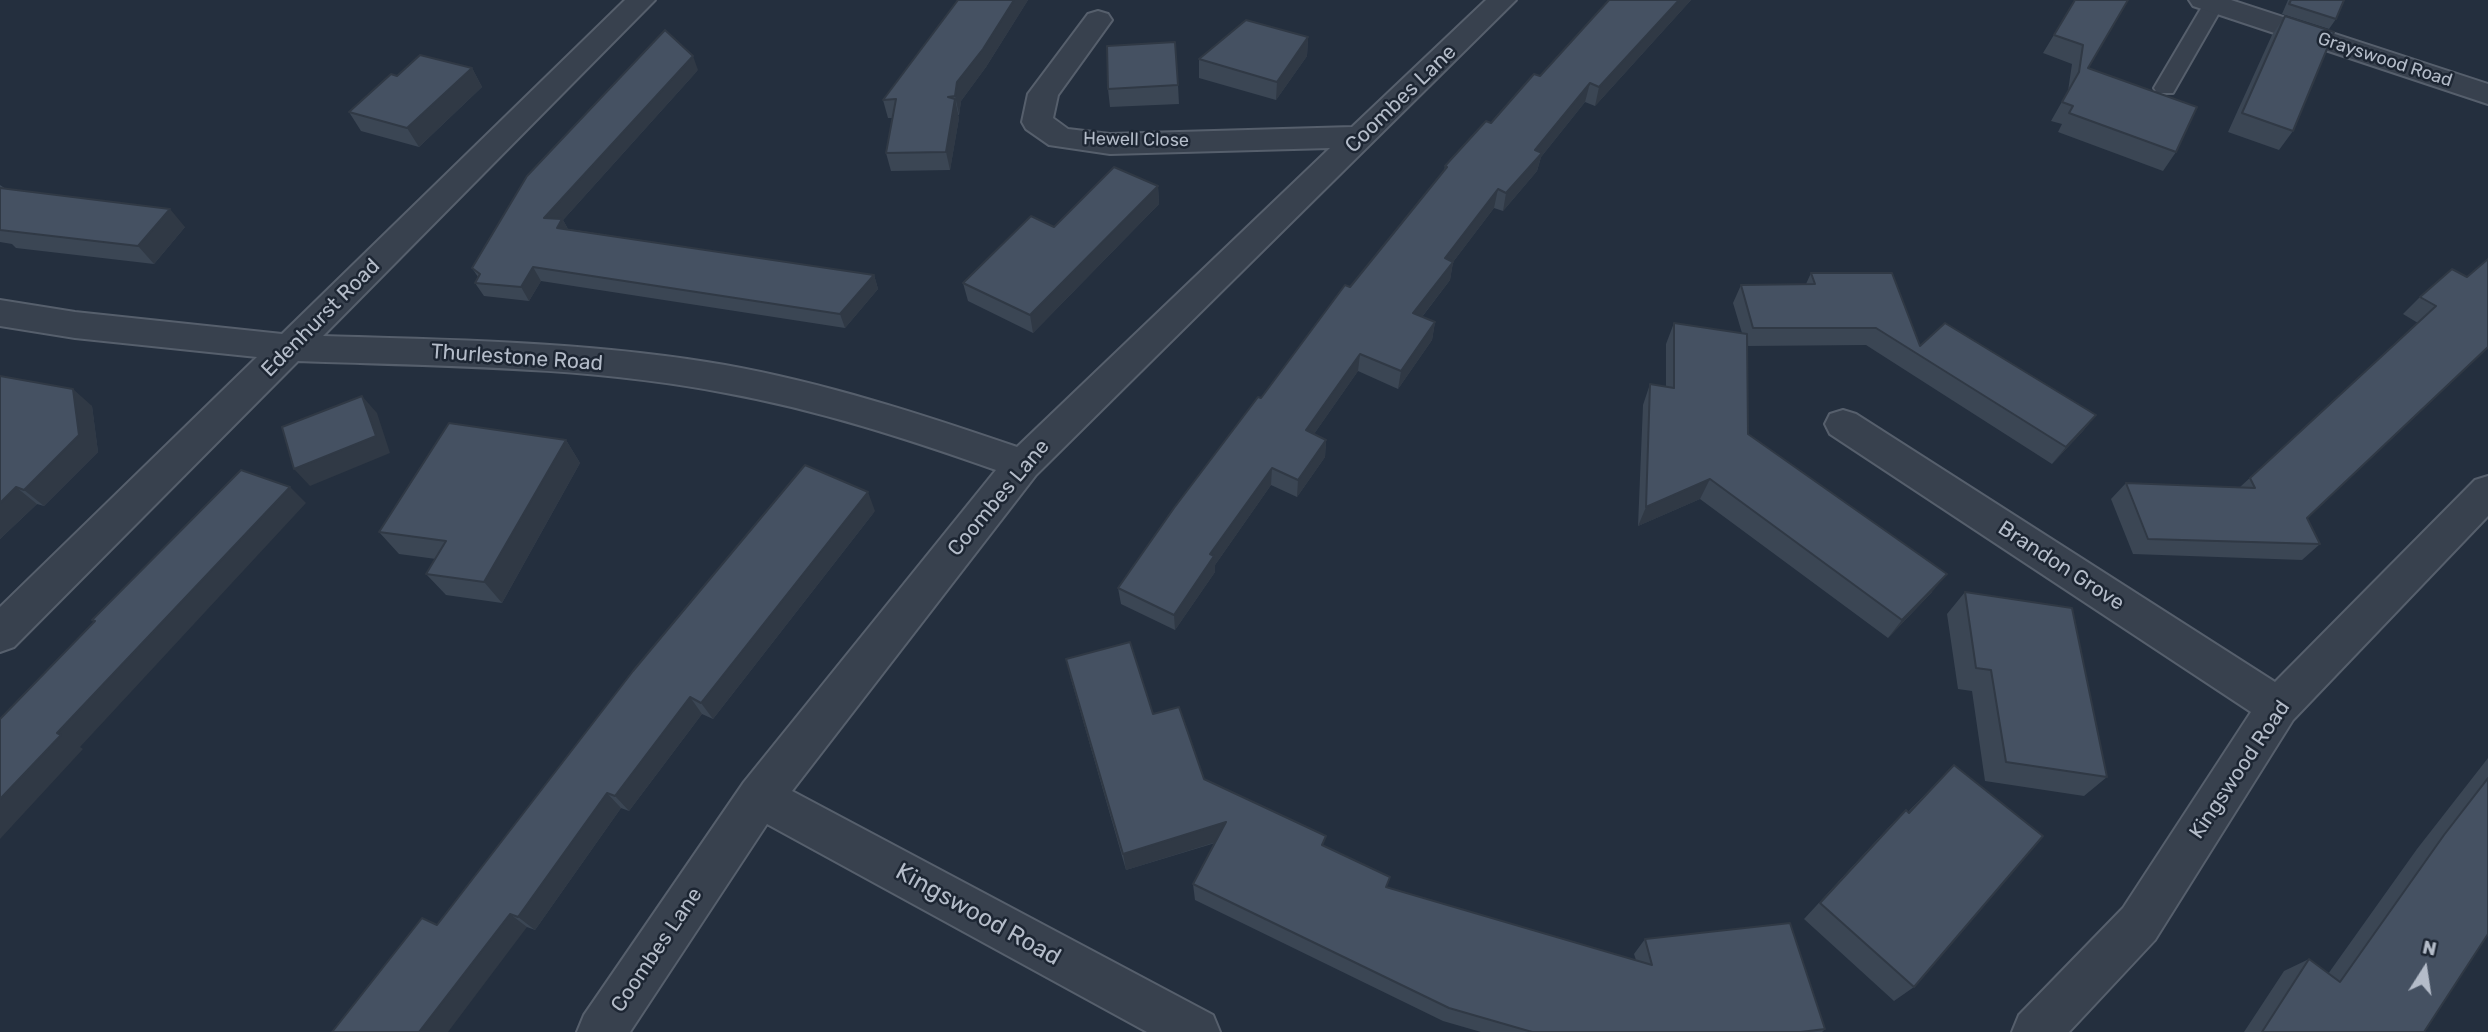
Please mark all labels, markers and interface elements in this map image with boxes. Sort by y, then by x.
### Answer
street label: Grayswood Road [2315,28,2455,92]
street label: Coombes Lane [1340,40,1462,158]
street label: Hewell Close [1083,128,1189,152]
street label: Edenhurst Road [257,254,385,382]
street label: Thurlestone Road [430,339,604,377]
street label: Coombes Lane [943,434,1055,562]
street label: Brandon Grove [1993,516,2129,616]
street label: Kingswood Road [2184,696,2296,844]
street label: Kingswood Road [890,858,1066,972]
street label: Coombes Lane [606,883,708,1017]
north arrow [2390,934,2460,1004]
text: N [2420,935,2439,961]

